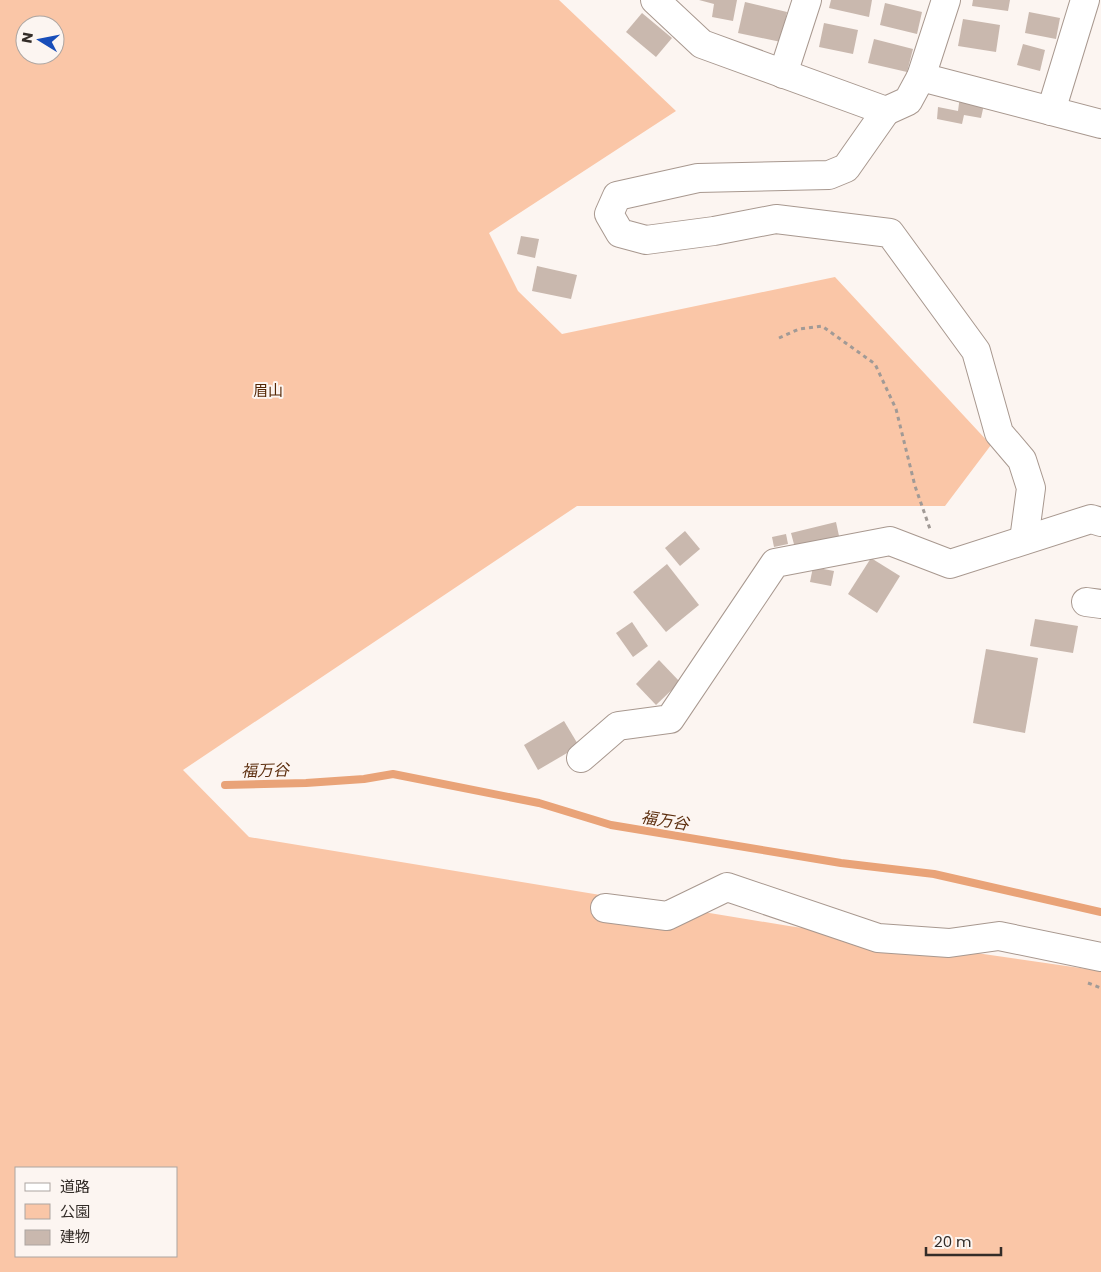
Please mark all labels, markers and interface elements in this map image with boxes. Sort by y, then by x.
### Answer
north arrow [15,15,65,65]
text: N [16,31,38,45]
park label: 眉山 [253,380,283,401]
water label: 福万谷 [241,758,291,783]
water label: 福万谷 [639,805,692,836]
legend [15,1167,178,1257]
text: 道路 [60,1176,90,1197]
text: 公園 [60,1201,90,1222]
scale bar [926,1224,1001,1256]
text: 建物 [60,1226,90,1247]
text: 20 m [934,1231,972,1252]

